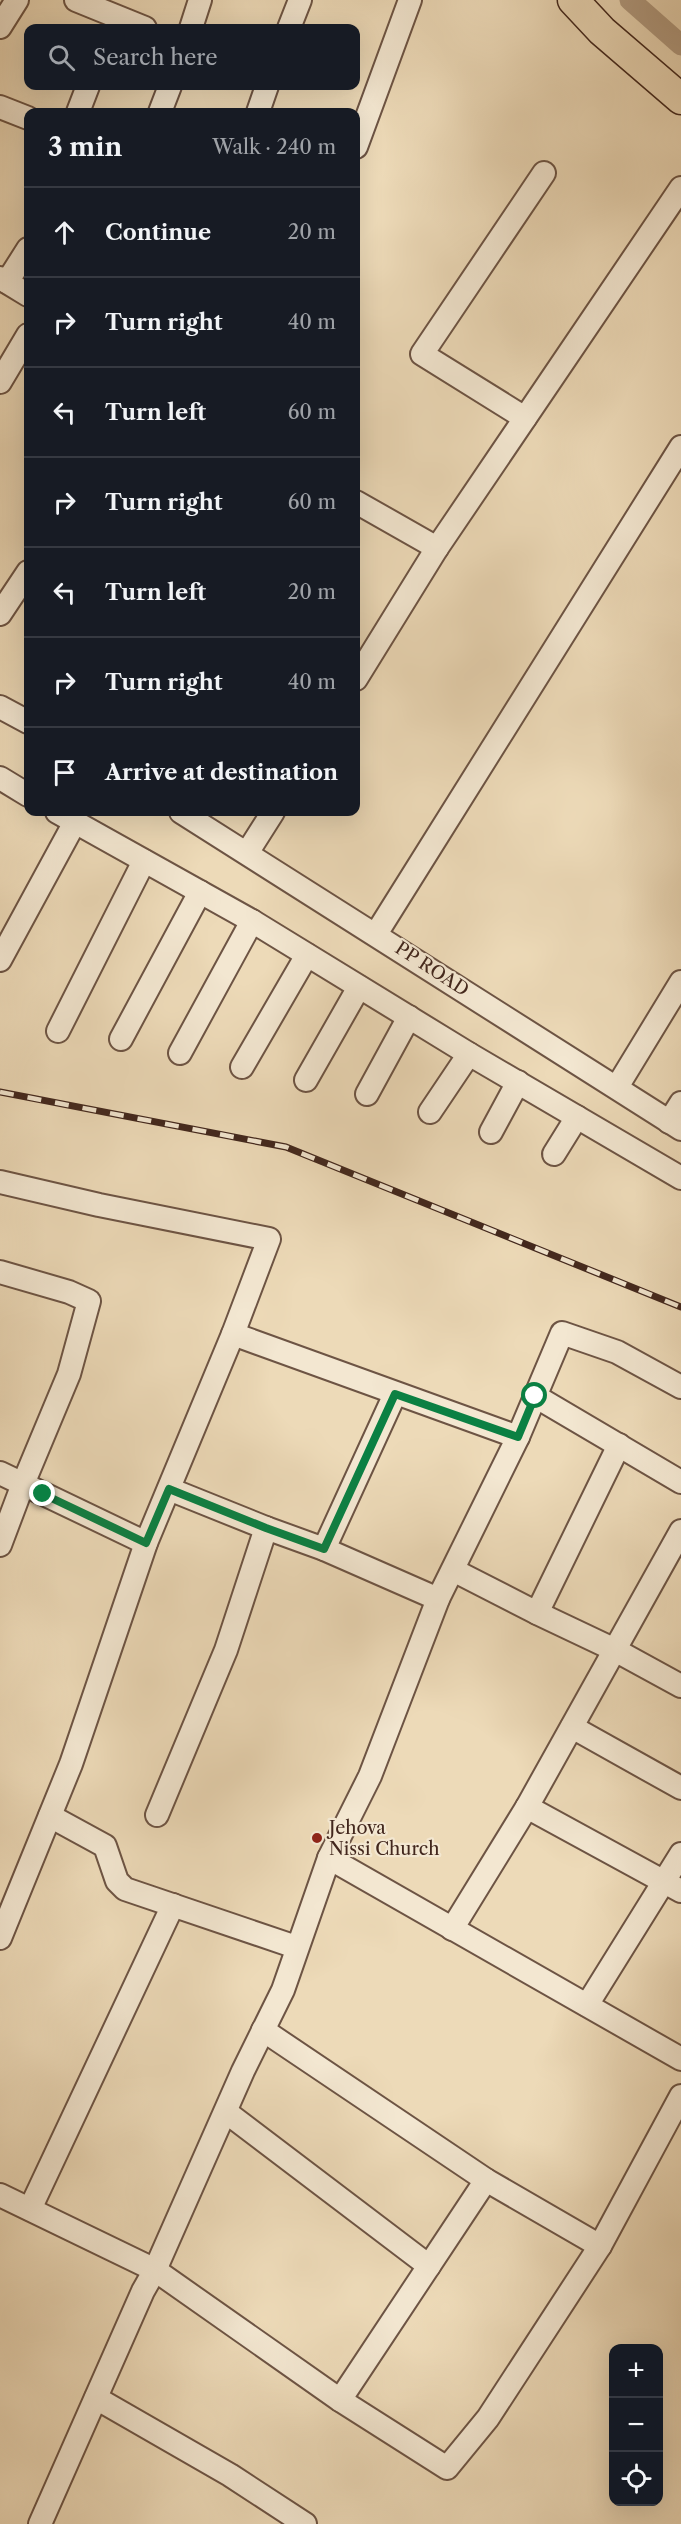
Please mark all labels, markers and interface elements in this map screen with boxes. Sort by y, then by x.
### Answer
search box [24,24,360,90]
icon: search [45,41,78,74]
text: Search here [93,44,218,71]
text: 3 min [48,131,122,163]
text: Walk · 240 m [212,135,336,159]
icon: ahead [48,216,81,249]
text: Continue [105,219,211,246]
text: 20 m [288,220,336,244]
icon: right [48,306,81,339]
text: Turn right [105,309,223,336]
text: 40 m [288,310,336,334]
icon: left [48,396,81,429]
text: Turn left [105,399,206,426]
text: 60 m [288,400,336,424]
icon: right [48,486,81,519]
text: Turn right [105,489,223,516]
text: 60 m [288,490,336,514]
icon: left [48,576,81,609]
text: Turn left [105,579,206,606]
text: 20 m [288,580,336,604]
icon: right [48,666,81,699]
text: Turn right [105,669,223,696]
text: 40 m [288,670,336,694]
icon: arrive [48,756,81,789]
text: Arrive at destination [105,759,338,786]
street label: PP ROAD [391,937,473,1001]
route start [521,1382,547,1408]
route end [29,1480,55,1506]
place label: Jehova Nissi Church [326,1817,439,1860]
marker: Jehova Nissi Church [310,1831,324,1845]
map controls [609,2344,663,2506]
button: + [609,2344,663,2398]
button: − [609,2398,663,2452]
button: locate [609,2452,663,2506]

